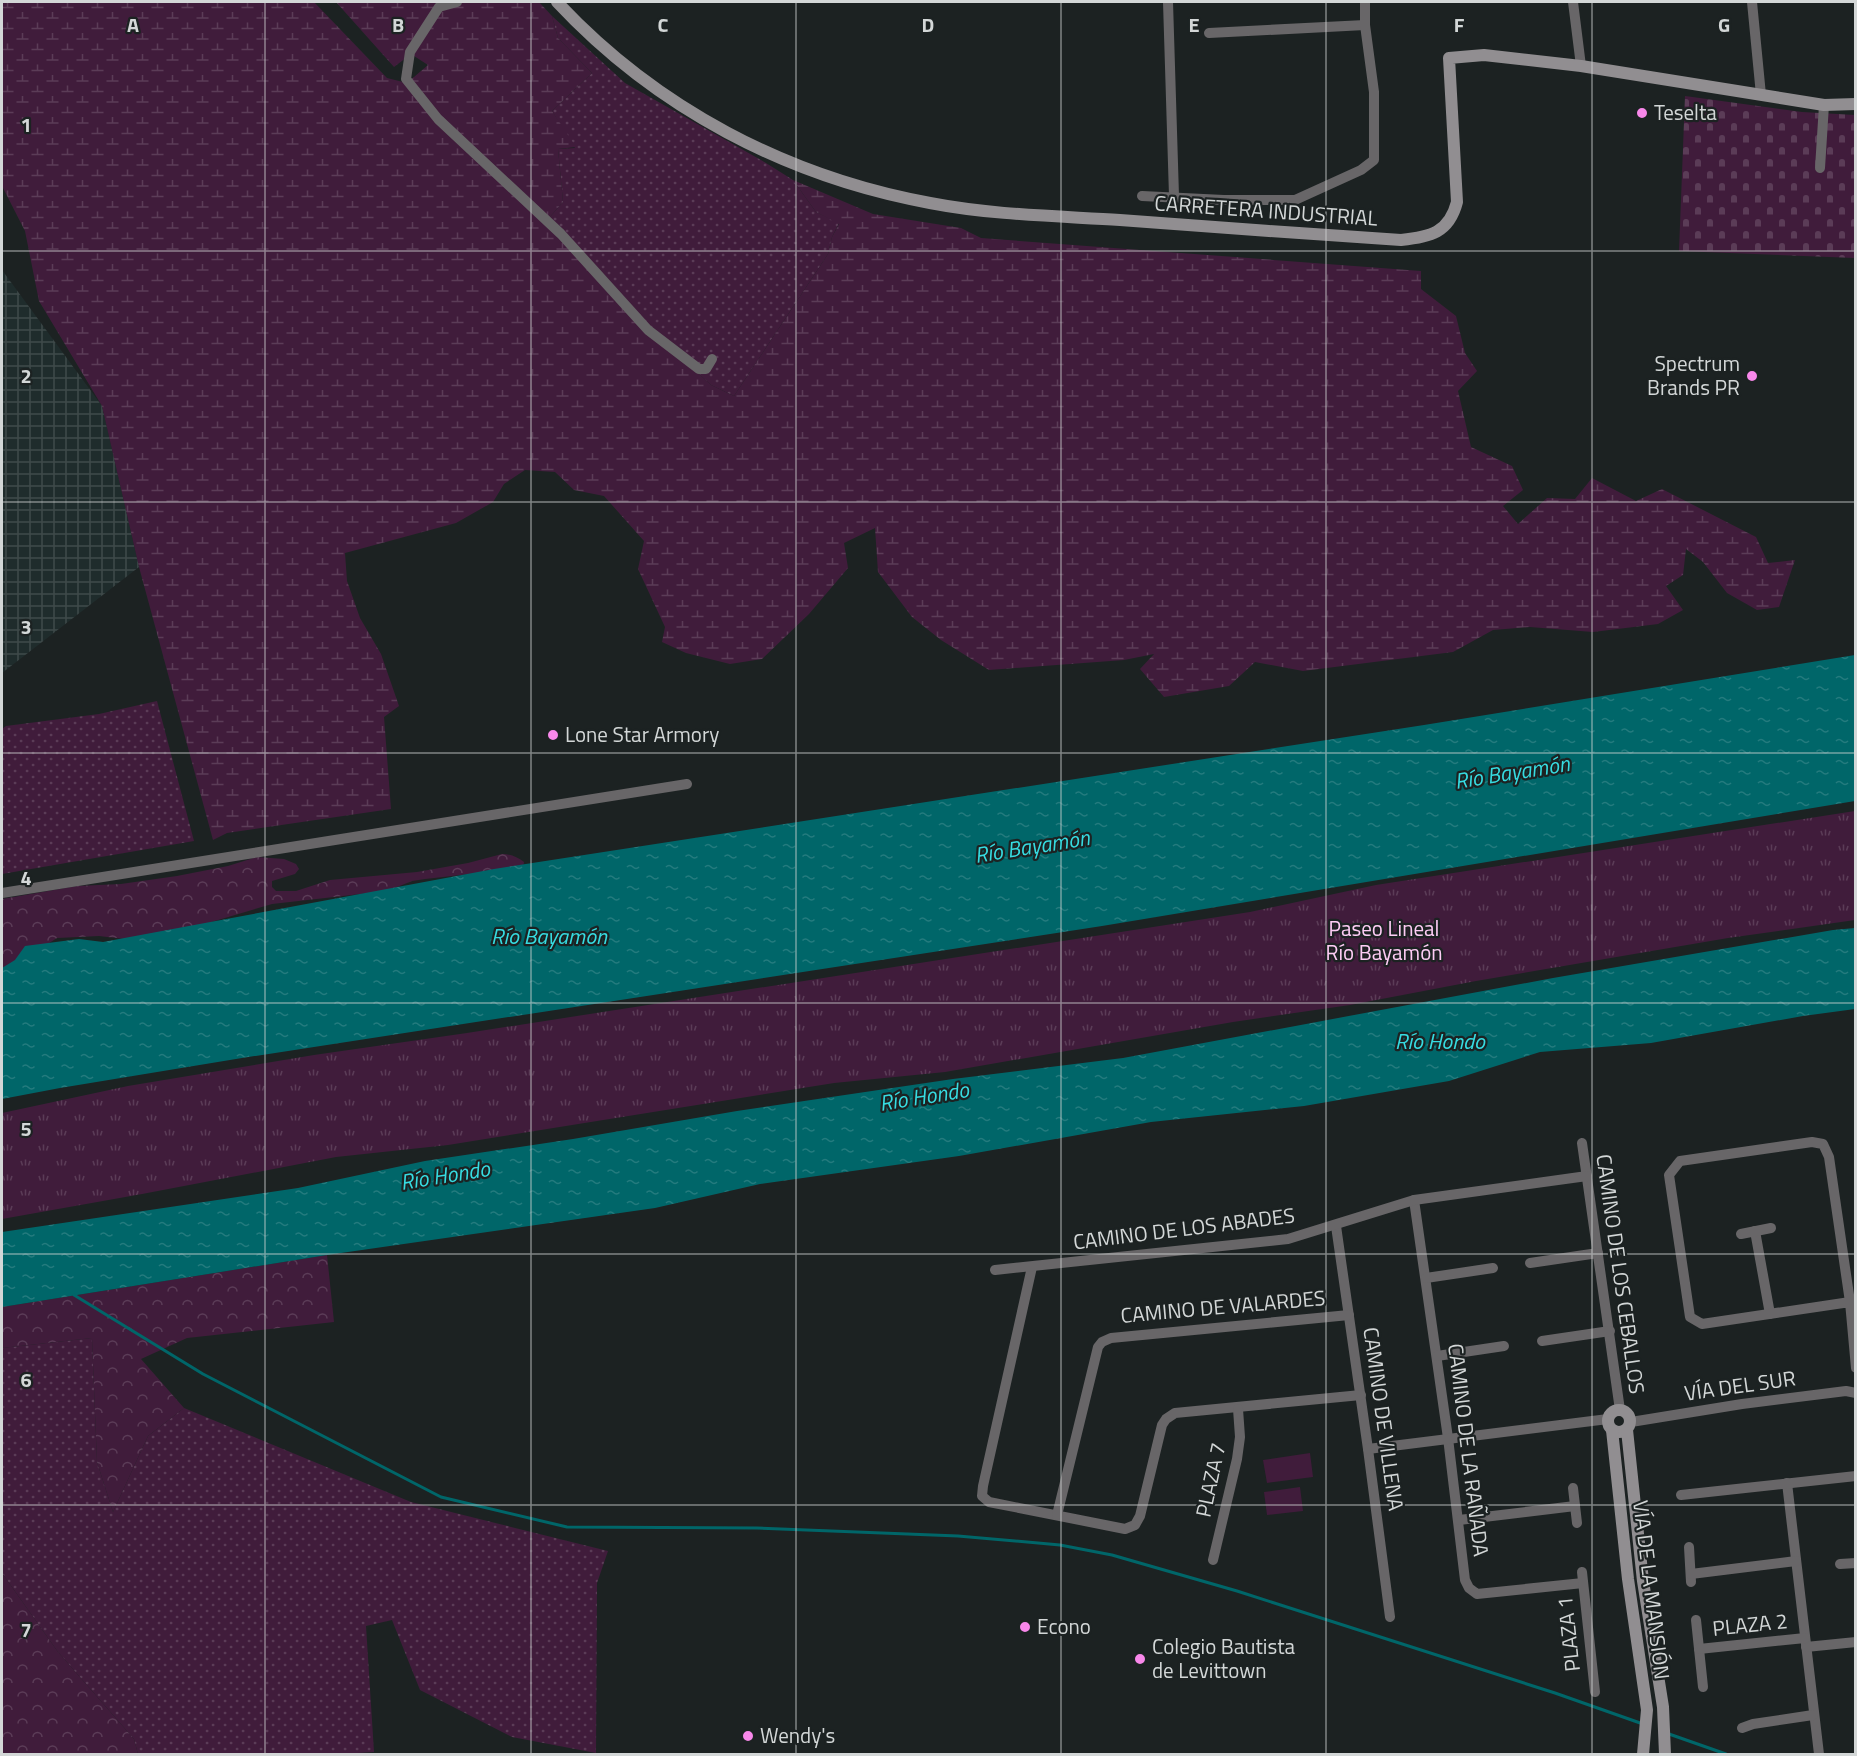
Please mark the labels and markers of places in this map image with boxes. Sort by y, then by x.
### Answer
place label: Teselta [1654,96,1717,128]
marker: Teselta [1635,106,1649,120]
place label: Spectrum Brands PR [1647,347,1740,403]
marker: Spectrum Brands PR [1745,369,1759,383]
place label: Lone Star Armory [565,718,719,750]
marker: Lone Star Armory [546,728,560,742]
place label: Econo [1037,1610,1091,1642]
marker: Econo [1018,1620,1032,1634]
place label: Colegio Bautista de Levittown [1152,1630,1296,1686]
marker: Colegio Bautista de Levittown [1133,1652,1147,1666]
place label: Wendy's [760,1719,835,1751]
marker: Wendy's [741,1729,755,1743]

